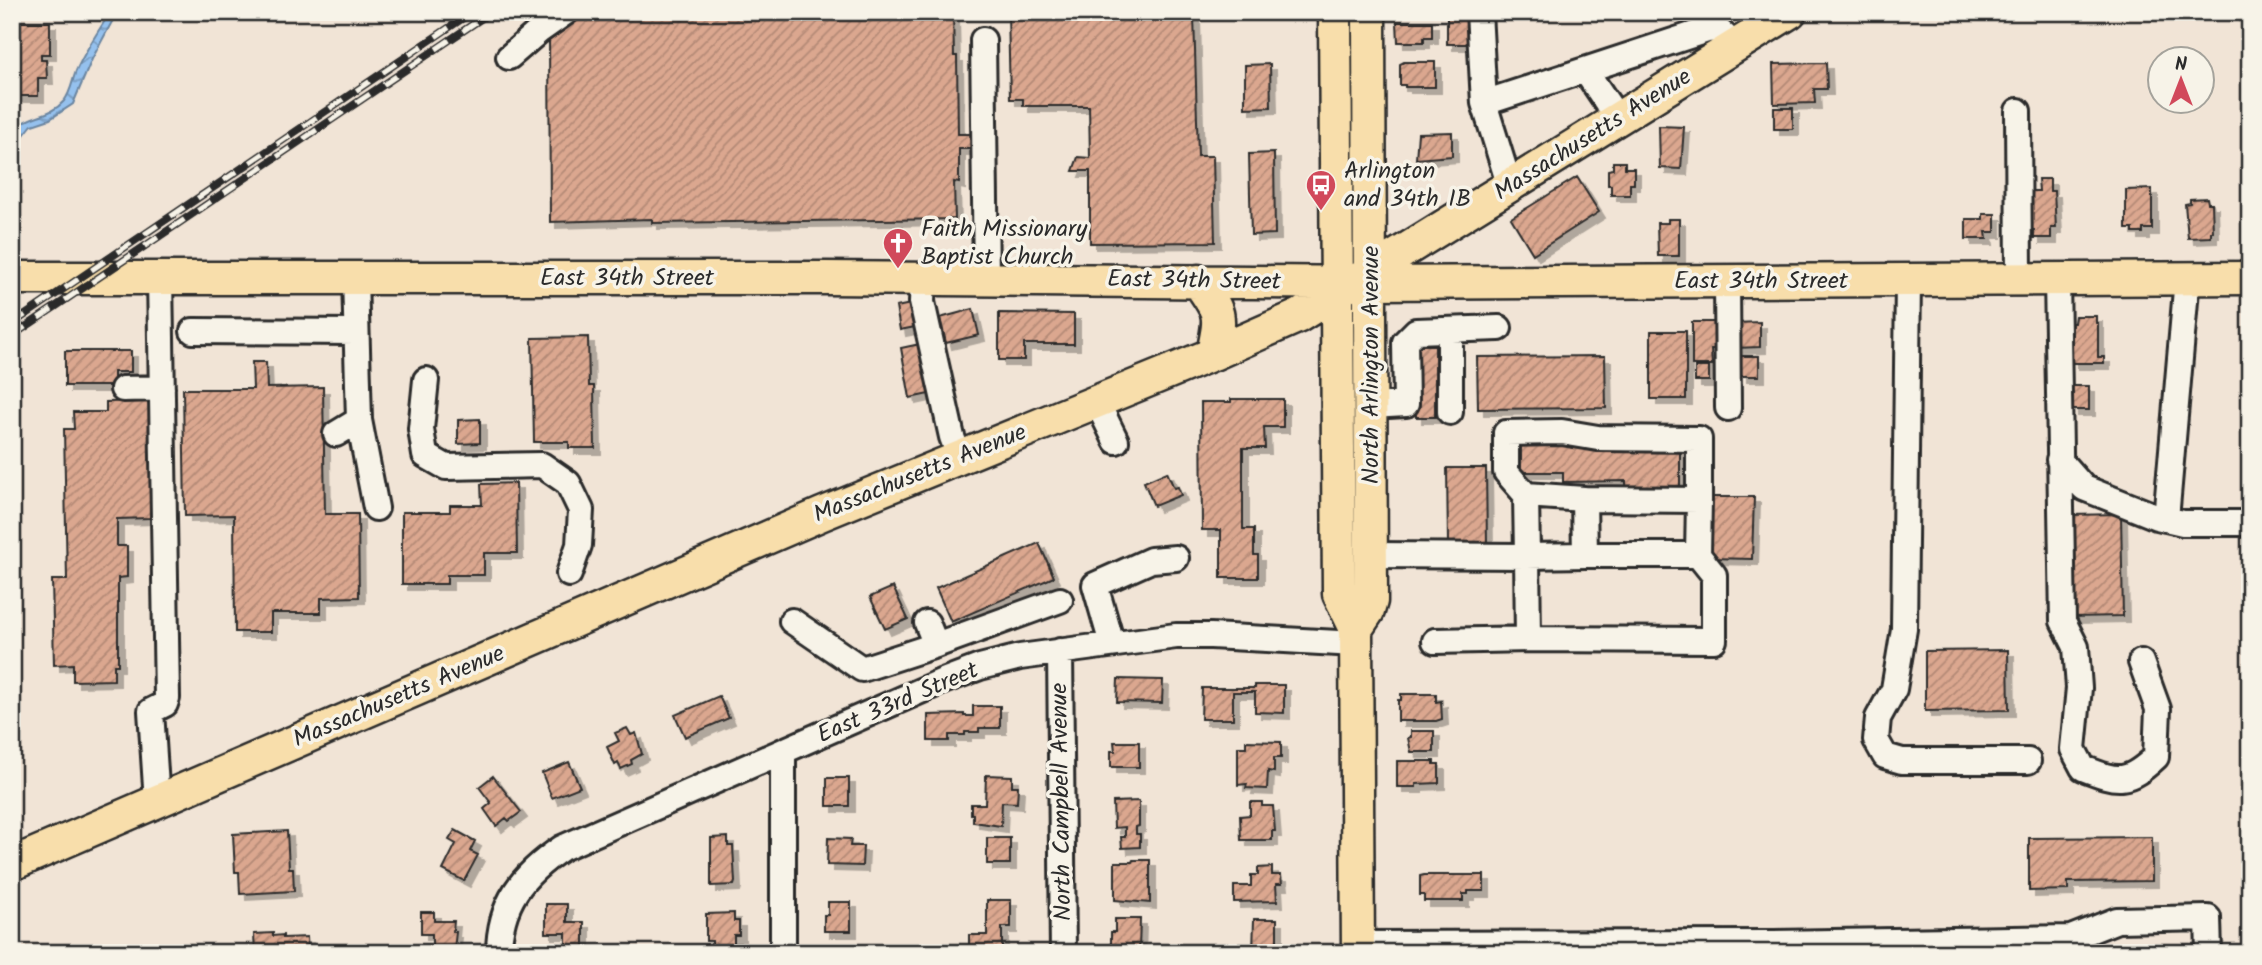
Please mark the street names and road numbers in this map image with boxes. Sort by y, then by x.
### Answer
street label: Massachusetts Avenue [1486,58,1700,212]
street label: North Arlington Avenue [1352,246,1391,484]
street label: East 34th Street [540,259,715,298]
street label: East 34th Street [1107,260,1282,302]
street label: East 34th Street [1674,262,1849,301]
street label: Massachusetts Avenue [807,413,1033,535]
street label: Massachusetts Avenue [287,635,511,759]
street label: East 33rd Street [811,651,986,755]
street label: North Campbell Avenue [1040,682,1084,922]

